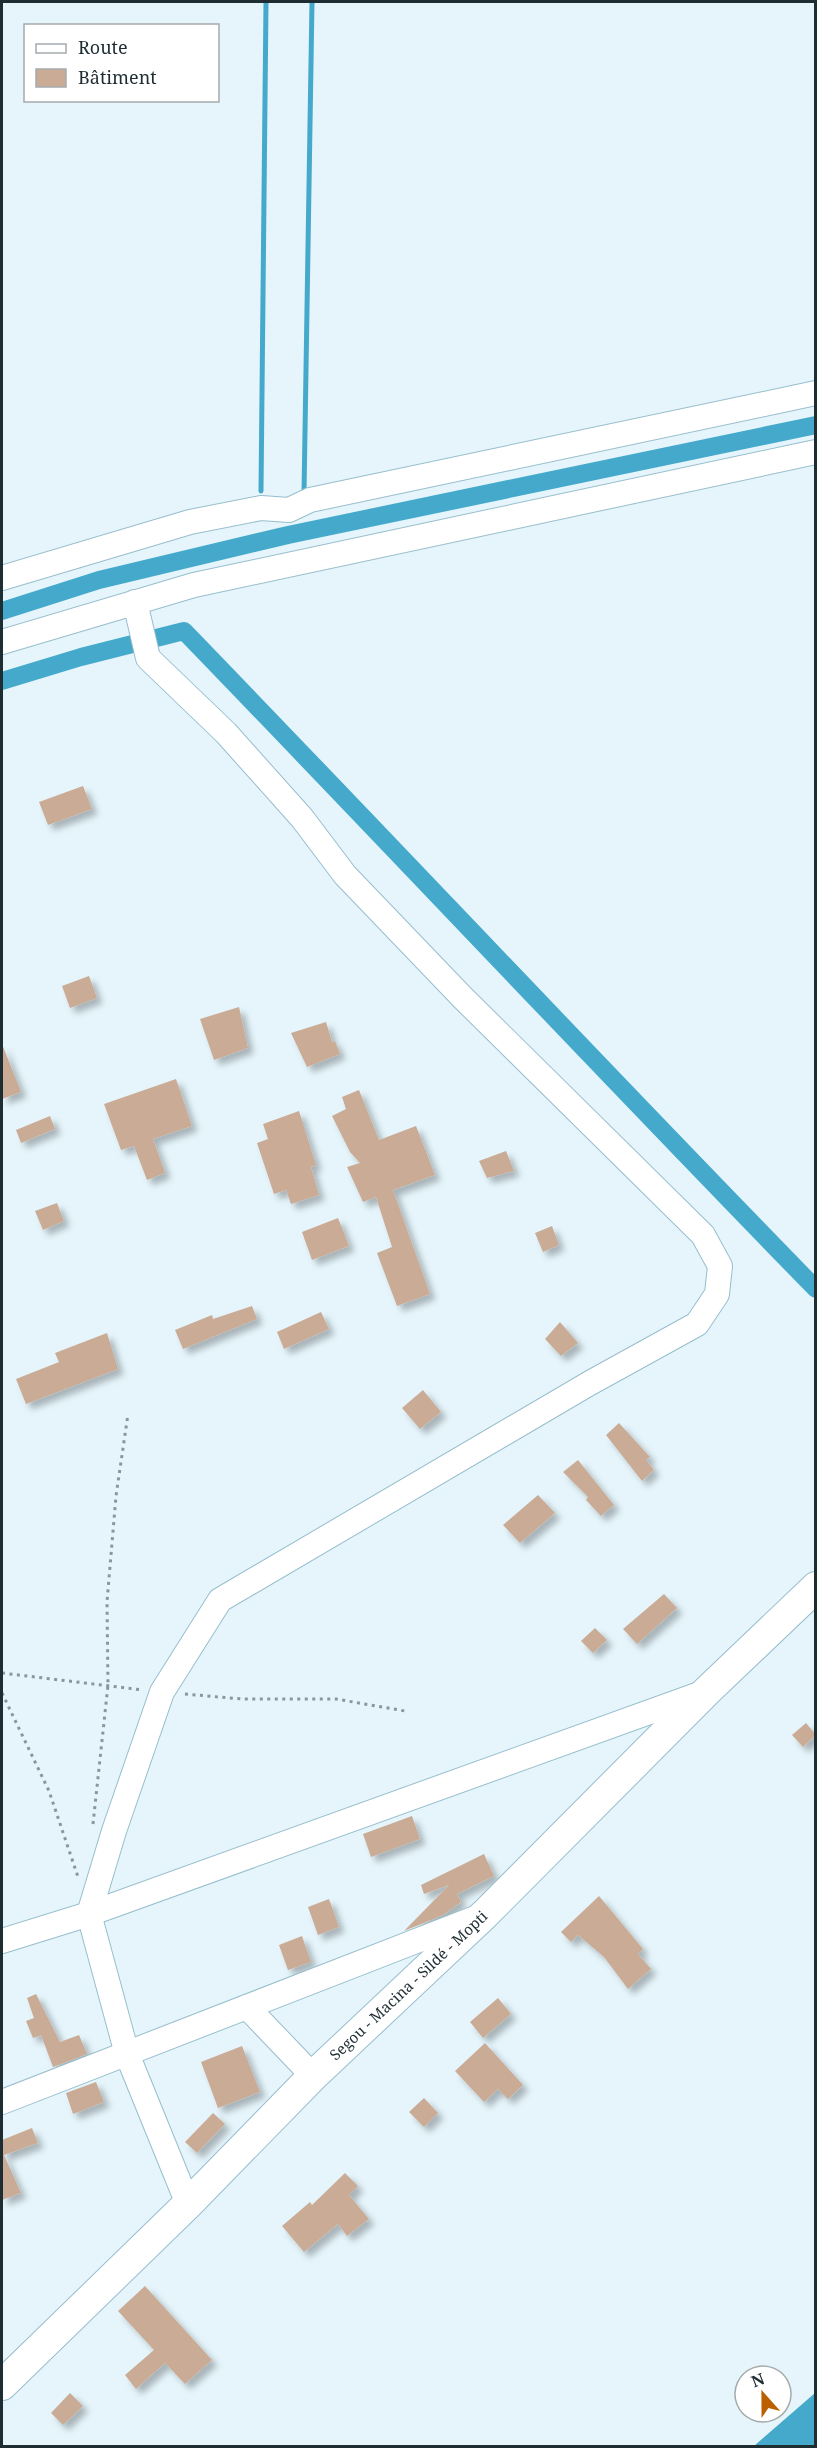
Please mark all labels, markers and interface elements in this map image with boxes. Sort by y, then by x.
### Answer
legend [24,24,219,102]
text: Route [78,35,128,59]
text: Bâtiment [78,65,157,89]
street label: Segou - Macina - Sildé - Mopti [325,1906,491,2064]
north arrow [733,2364,793,2424]
text: N [748,2367,768,2393]

